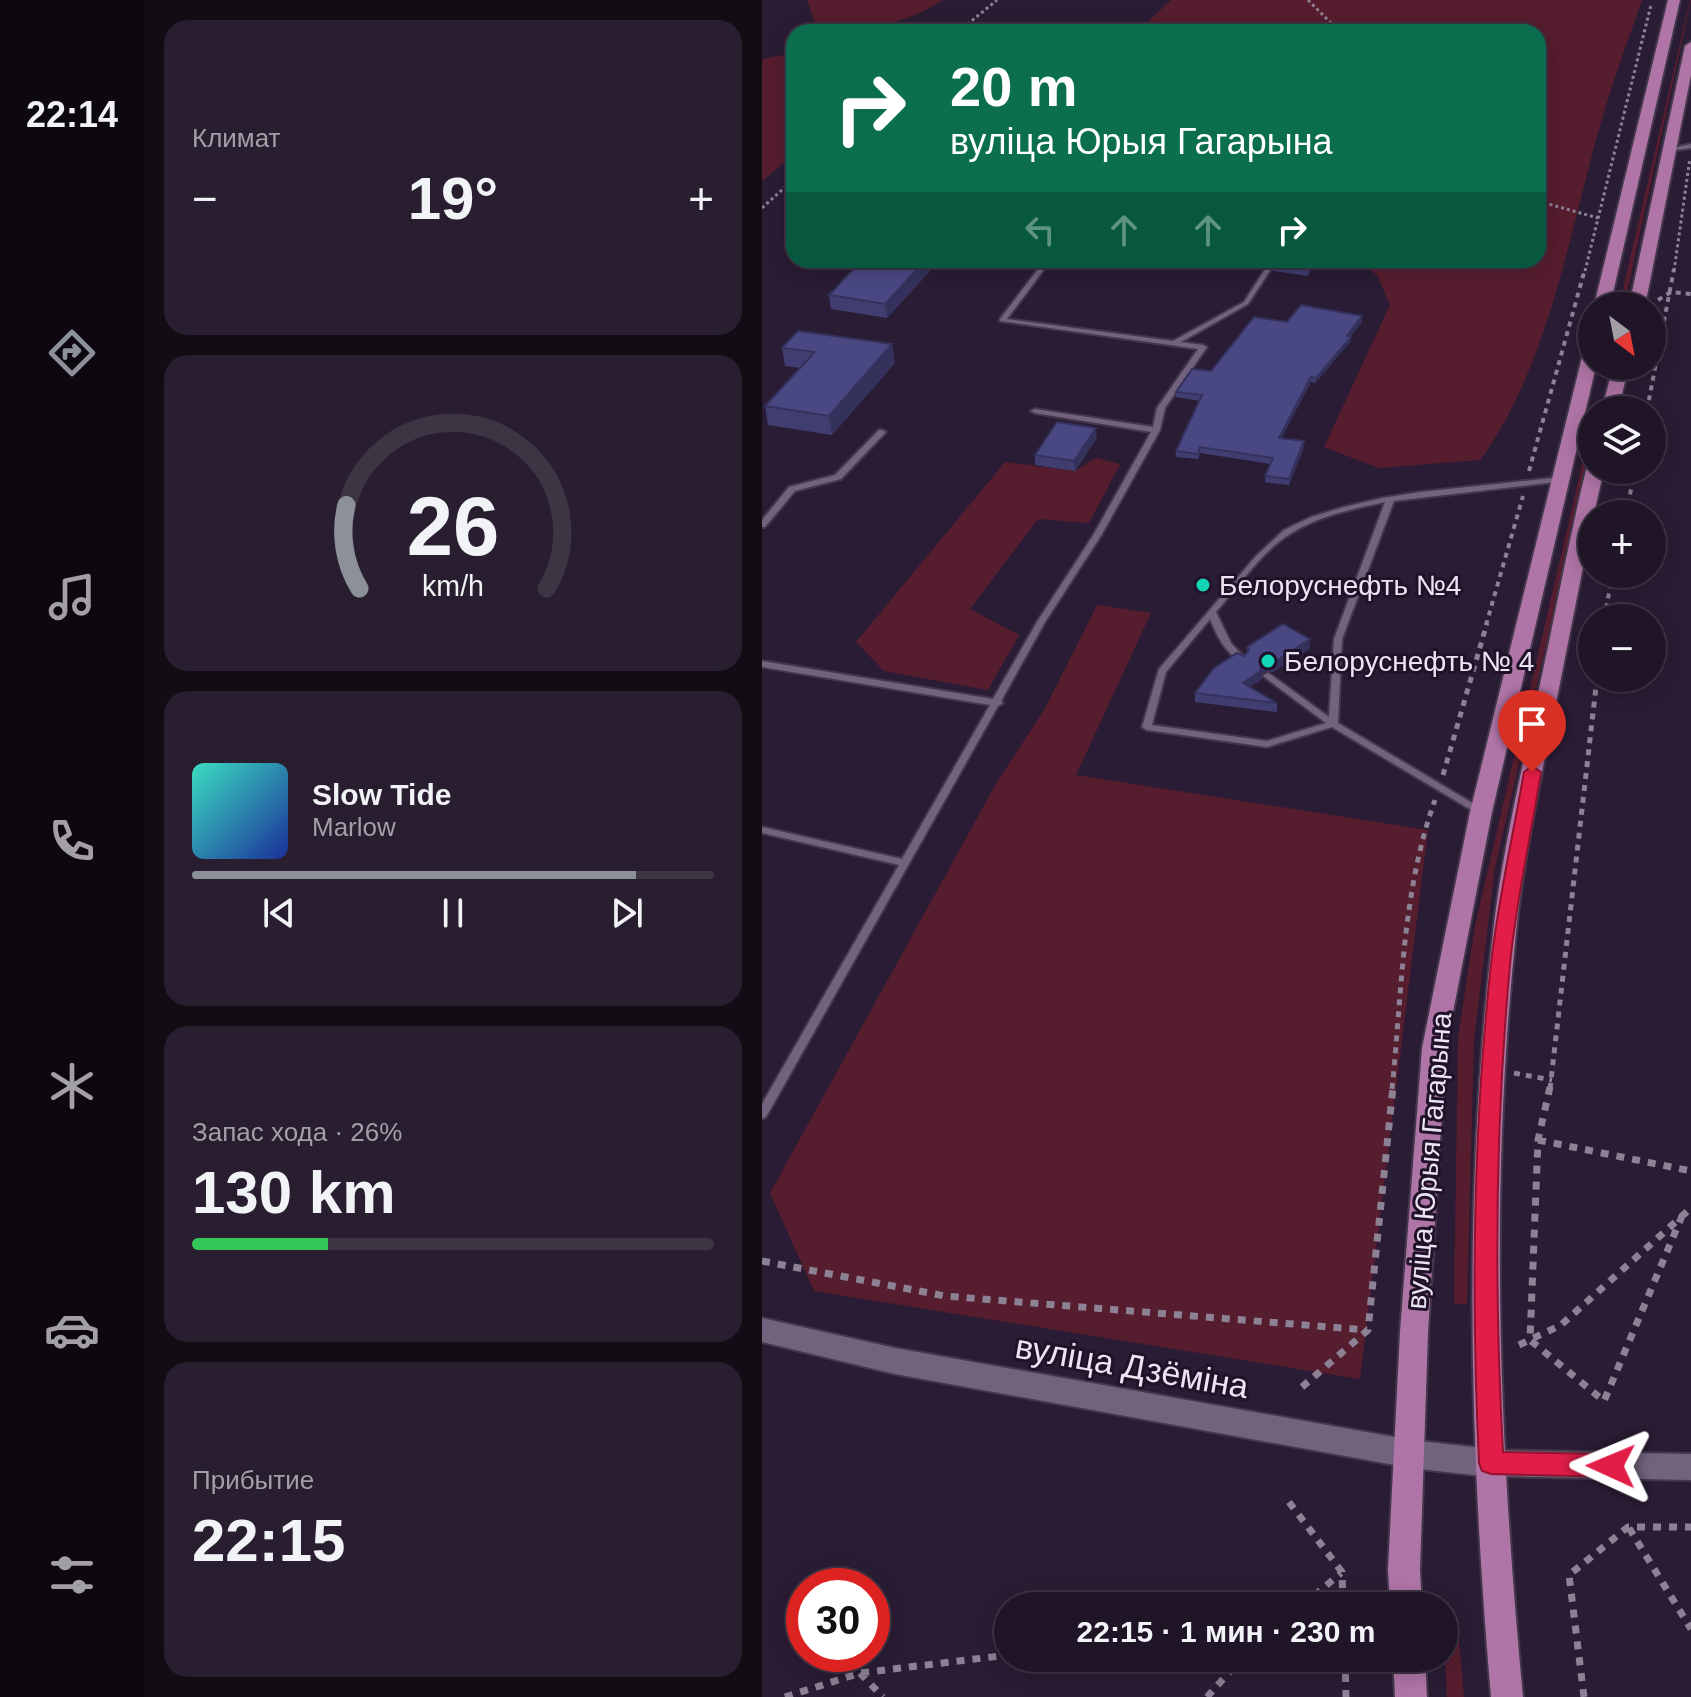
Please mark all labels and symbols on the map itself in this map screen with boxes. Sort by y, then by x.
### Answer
north arrow [1578,292,1666,380]
place label: Белоруснефть №4 [1219,570,1461,601]
marker: Белоруснефть №4 [1194,576,1212,594]
place label: Белоруснефть № 4 [1284,646,1534,677]
marker: Белоруснефть № 4 [1259,652,1277,670]
pin [1498,690,1566,772]
street label: вуліца Юрыя Гагарына [1401,1011,1457,1311]
street label: вуліца Дзёміна [1012,1327,1252,1405]
position arrow [1569,1424,1653,1508]
speed limit sign: 30 [786,1568,890,1672]

